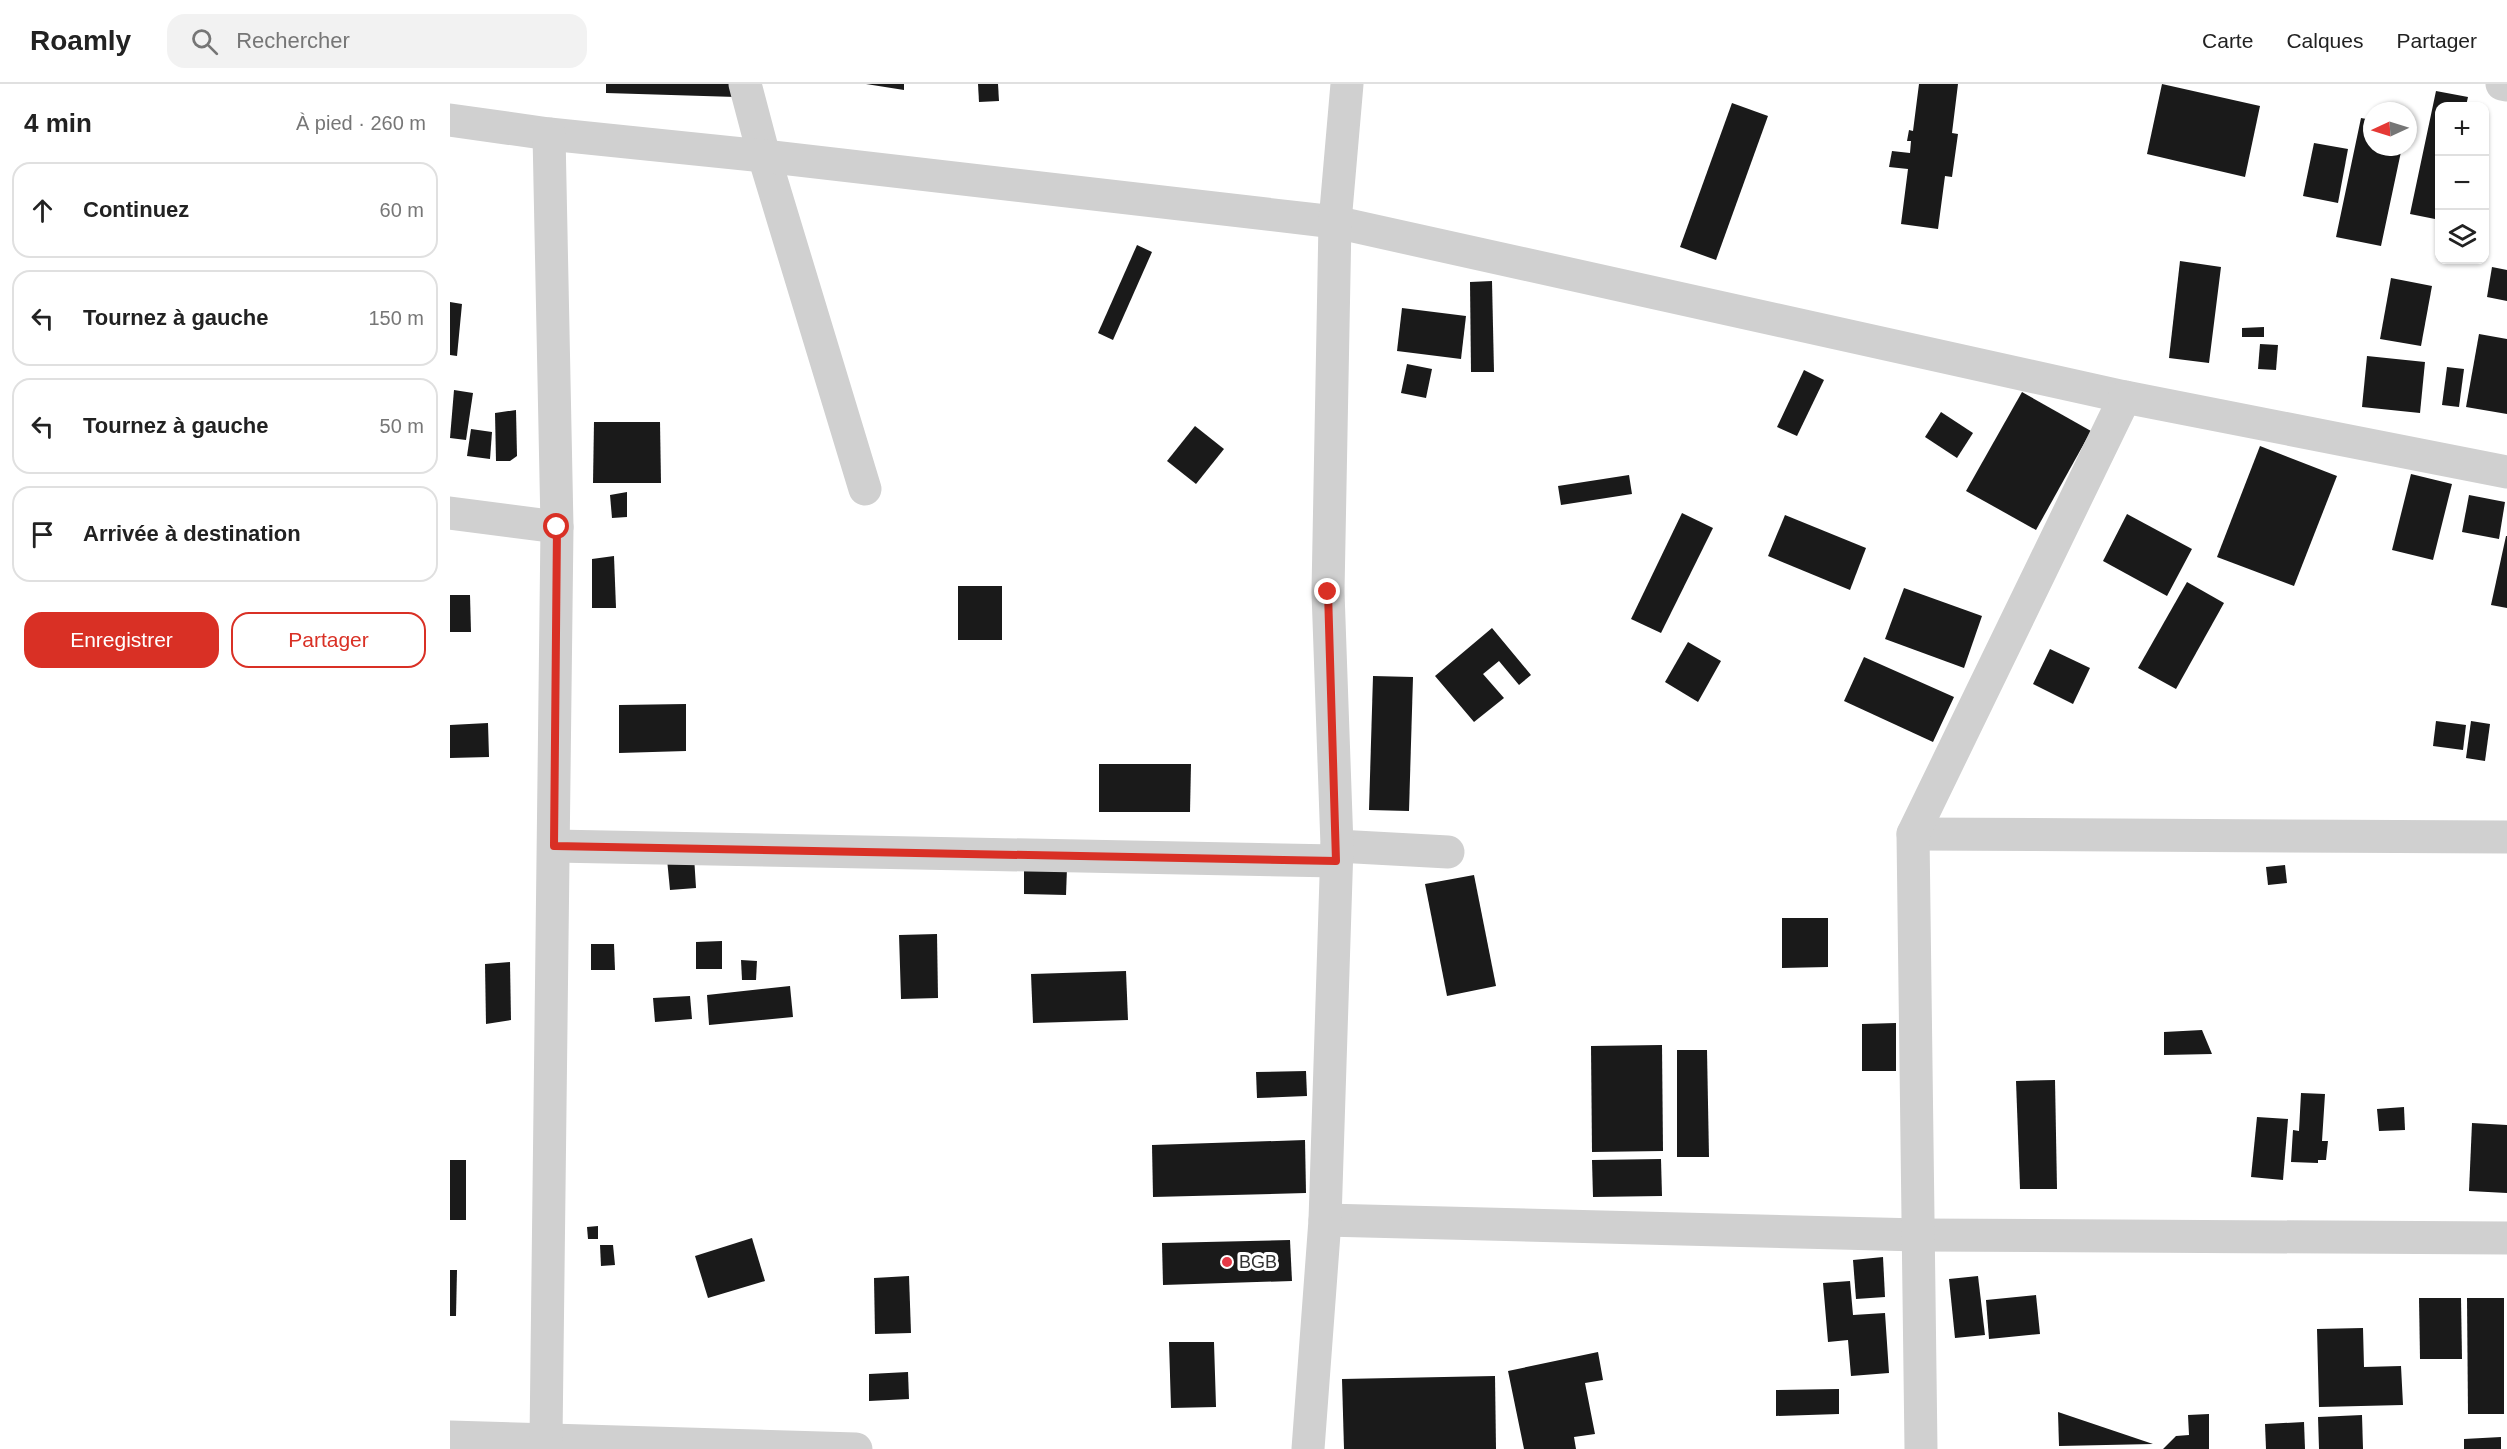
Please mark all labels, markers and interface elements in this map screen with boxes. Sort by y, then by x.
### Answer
search box [167,14,587,68]
text: Roamly [30,25,131,56]
icon: search [188,25,221,58]
text: Rechercher [236,28,350,53]
text: Carte [2202,29,2253,52]
text: Calques [2286,29,2363,52]
text: Partager [2396,29,2477,52]
north arrow [2363,102,2417,156]
map controls [2435,102,2489,264]
button: + [2435,102,2489,156]
text: 4 min [24,108,92,138]
text: À pied · 260 m [296,112,426,134]
button: − [2435,156,2489,210]
icon: ahead [26,194,59,227]
text: Continuez [83,197,189,222]
text: 60 m [380,199,424,221]
button: layers [2435,210,2489,264]
icon: left [26,302,59,335]
text: Tournez à gauche [83,305,268,330]
text: 150 m [368,307,424,329]
icon: left [26,410,59,443]
text: Tournez à gauche [83,413,268,438]
text: 50 m [380,415,424,437]
route start [543,513,569,539]
icon: arrive [26,518,59,551]
text: Arrivée à destination [83,521,301,546]
route end [1314,578,1340,604]
button: Enregistrer [24,612,219,668]
button: Partager [231,612,426,668]
place label: BGB [1239,1252,1277,1272]
marker: BGB [1220,1255,1234,1269]

